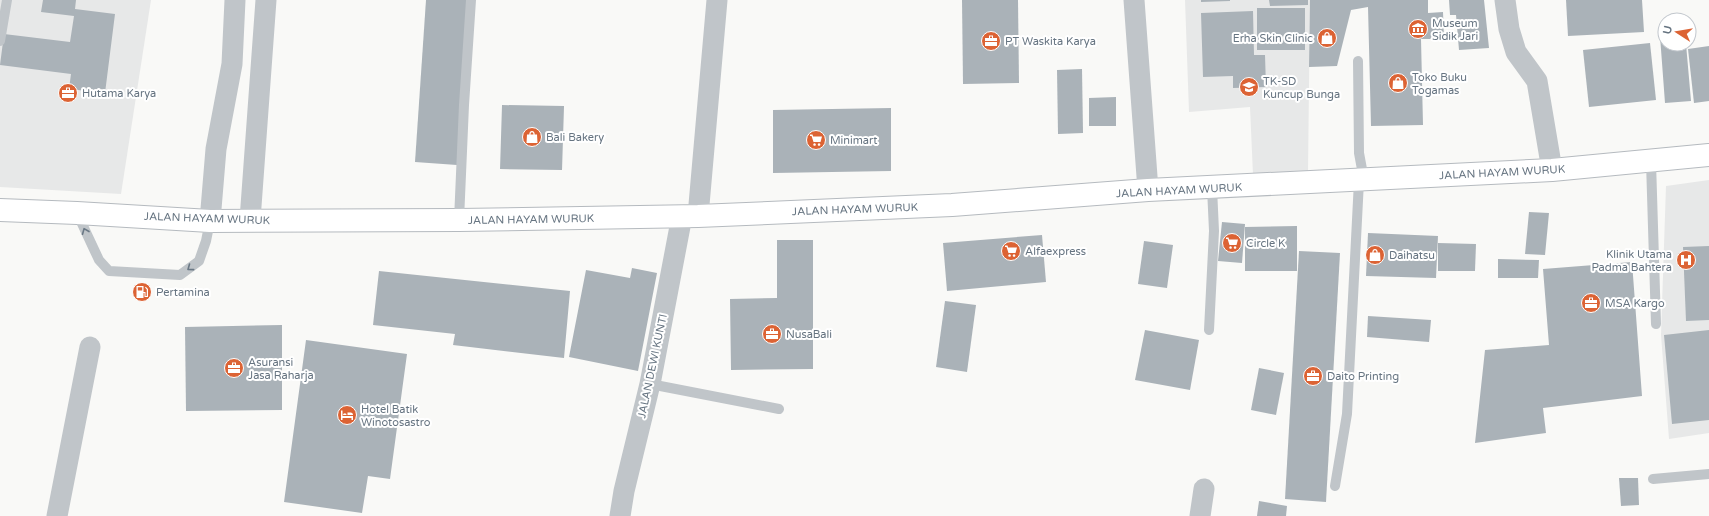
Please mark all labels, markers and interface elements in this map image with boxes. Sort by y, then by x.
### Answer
north arrow [1657,12,1697,52]
place label: Museum Sidik Jari [1432,17,1478,43]
museum icon: Museum Sidik Jari [1407,18,1429,40]
text: U [1660,25,1675,35]
shop icon: Erha Skin Clinic [1316,27,1338,49]
office icon: PT Waskita Karya [980,30,1002,52]
place label: Erha Skin Clinic [1233,32,1313,45]
place label: PT Waskita Karya [1005,35,1096,48]
place label: Toko Buku Togamas [1412,71,1467,97]
shop icon: Toko Buku Togamas [1387,72,1409,94]
place label: TK-SD Kuncup Bunga [1263,75,1340,101]
school or university icon: TK-SD Kuncup Bunga [1238,76,1260,98]
office icon: Hutama Karya [57,82,79,104]
place label: Hutama Karya [82,87,156,100]
shop icon: Bali Bakery [521,126,543,148]
supermarket icon: Minimart [805,129,827,151]
place label: Bali Bakery [546,131,604,144]
place label: Minimart [830,134,877,147]
street label: JALAN HAYAM WURUK [1439,163,1566,182]
street label: JALAN HAYAM WURUK [1116,181,1243,200]
street label: JALAN HAYAM WURUK [792,201,919,218]
street label: JALAN HAYAM WURUK [144,210,271,227]
street label: JALAN HAYAM WURUK [468,212,595,227]
one-way arrow [82,228,90,236]
supermarket icon: Circle K [1221,232,1243,254]
place label: Circle K [1246,237,1286,250]
supermarket icon: Alfaexpress [1000,240,1022,262]
shop icon: Daihatsu [1364,244,1386,266]
place label: Alfaexpress [1025,245,1086,258]
place label: Klinik Utama Padma Bahtera [1592,248,1672,274]
place label: Daihatsu [1389,249,1435,262]
hospital icon: Klinik Utama Padma Bahtera [1675,249,1697,271]
one-way arrow [188,263,195,270]
fuel station icon: Pertamina [131,281,153,303]
place label: Pertamina [156,286,210,299]
office icon: MSA Kargo [1580,292,1602,314]
place label: MSA Kargo [1605,297,1665,310]
street label: JALAN DEWI KUNTI [635,313,670,419]
office icon: NusaBali [761,323,783,345]
place label: NusaBali [786,328,832,341]
place label: Asuransi Jasa Raharja [248,356,314,382]
office icon: Asuransi Jasa Raharja [223,357,245,379]
office icon: Daito Printing [1302,365,1324,387]
place label: Daito Printing [1327,370,1399,383]
place label: Hotel Batik Winotosastro [361,403,431,429]
hotel icon: Hotel Batik Winotosastro [336,404,358,426]

